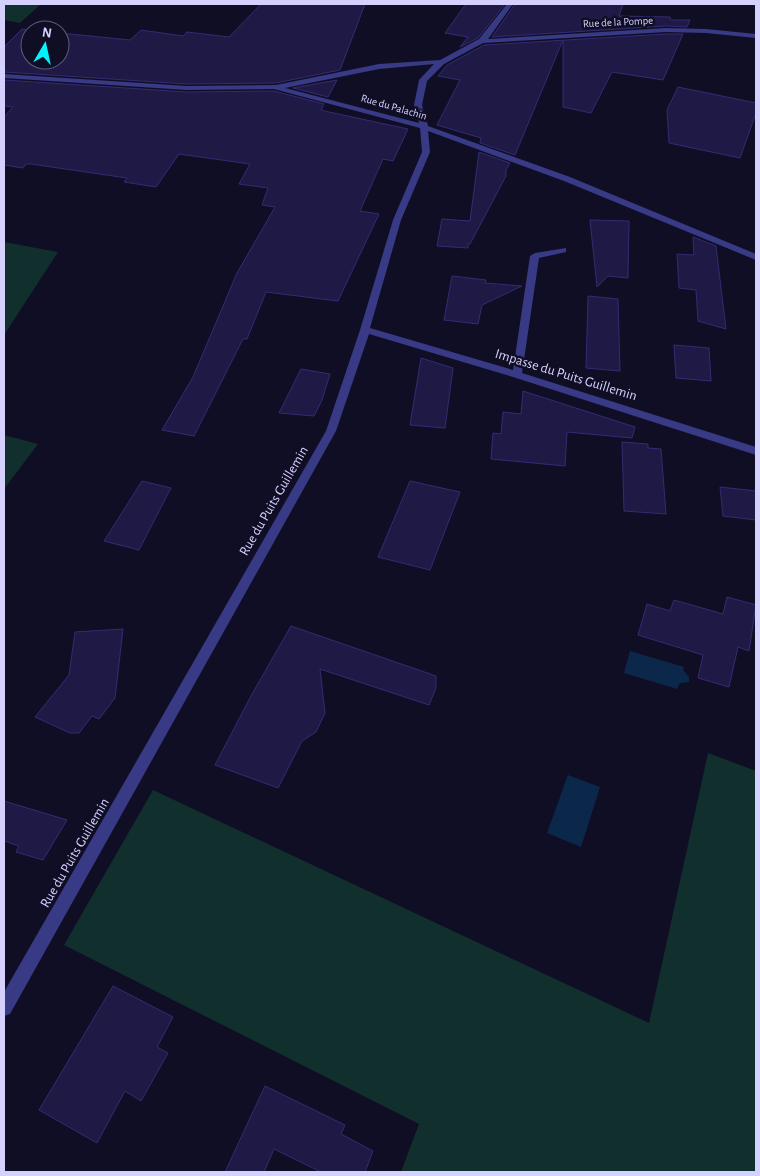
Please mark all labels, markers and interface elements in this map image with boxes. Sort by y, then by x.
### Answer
street label: Rue de la Pompe [582,15,654,29]
north arrow [20,20,70,70]
text: N [41,25,53,41]
street label: Rue du Palachin [360,92,428,122]
street label: Impasse du Puits Guillemin [493,347,639,403]
street label: Rue du Puits Guillemin [237,444,311,558]
street label: Rue du Puits Guillemin [38,796,112,910]

